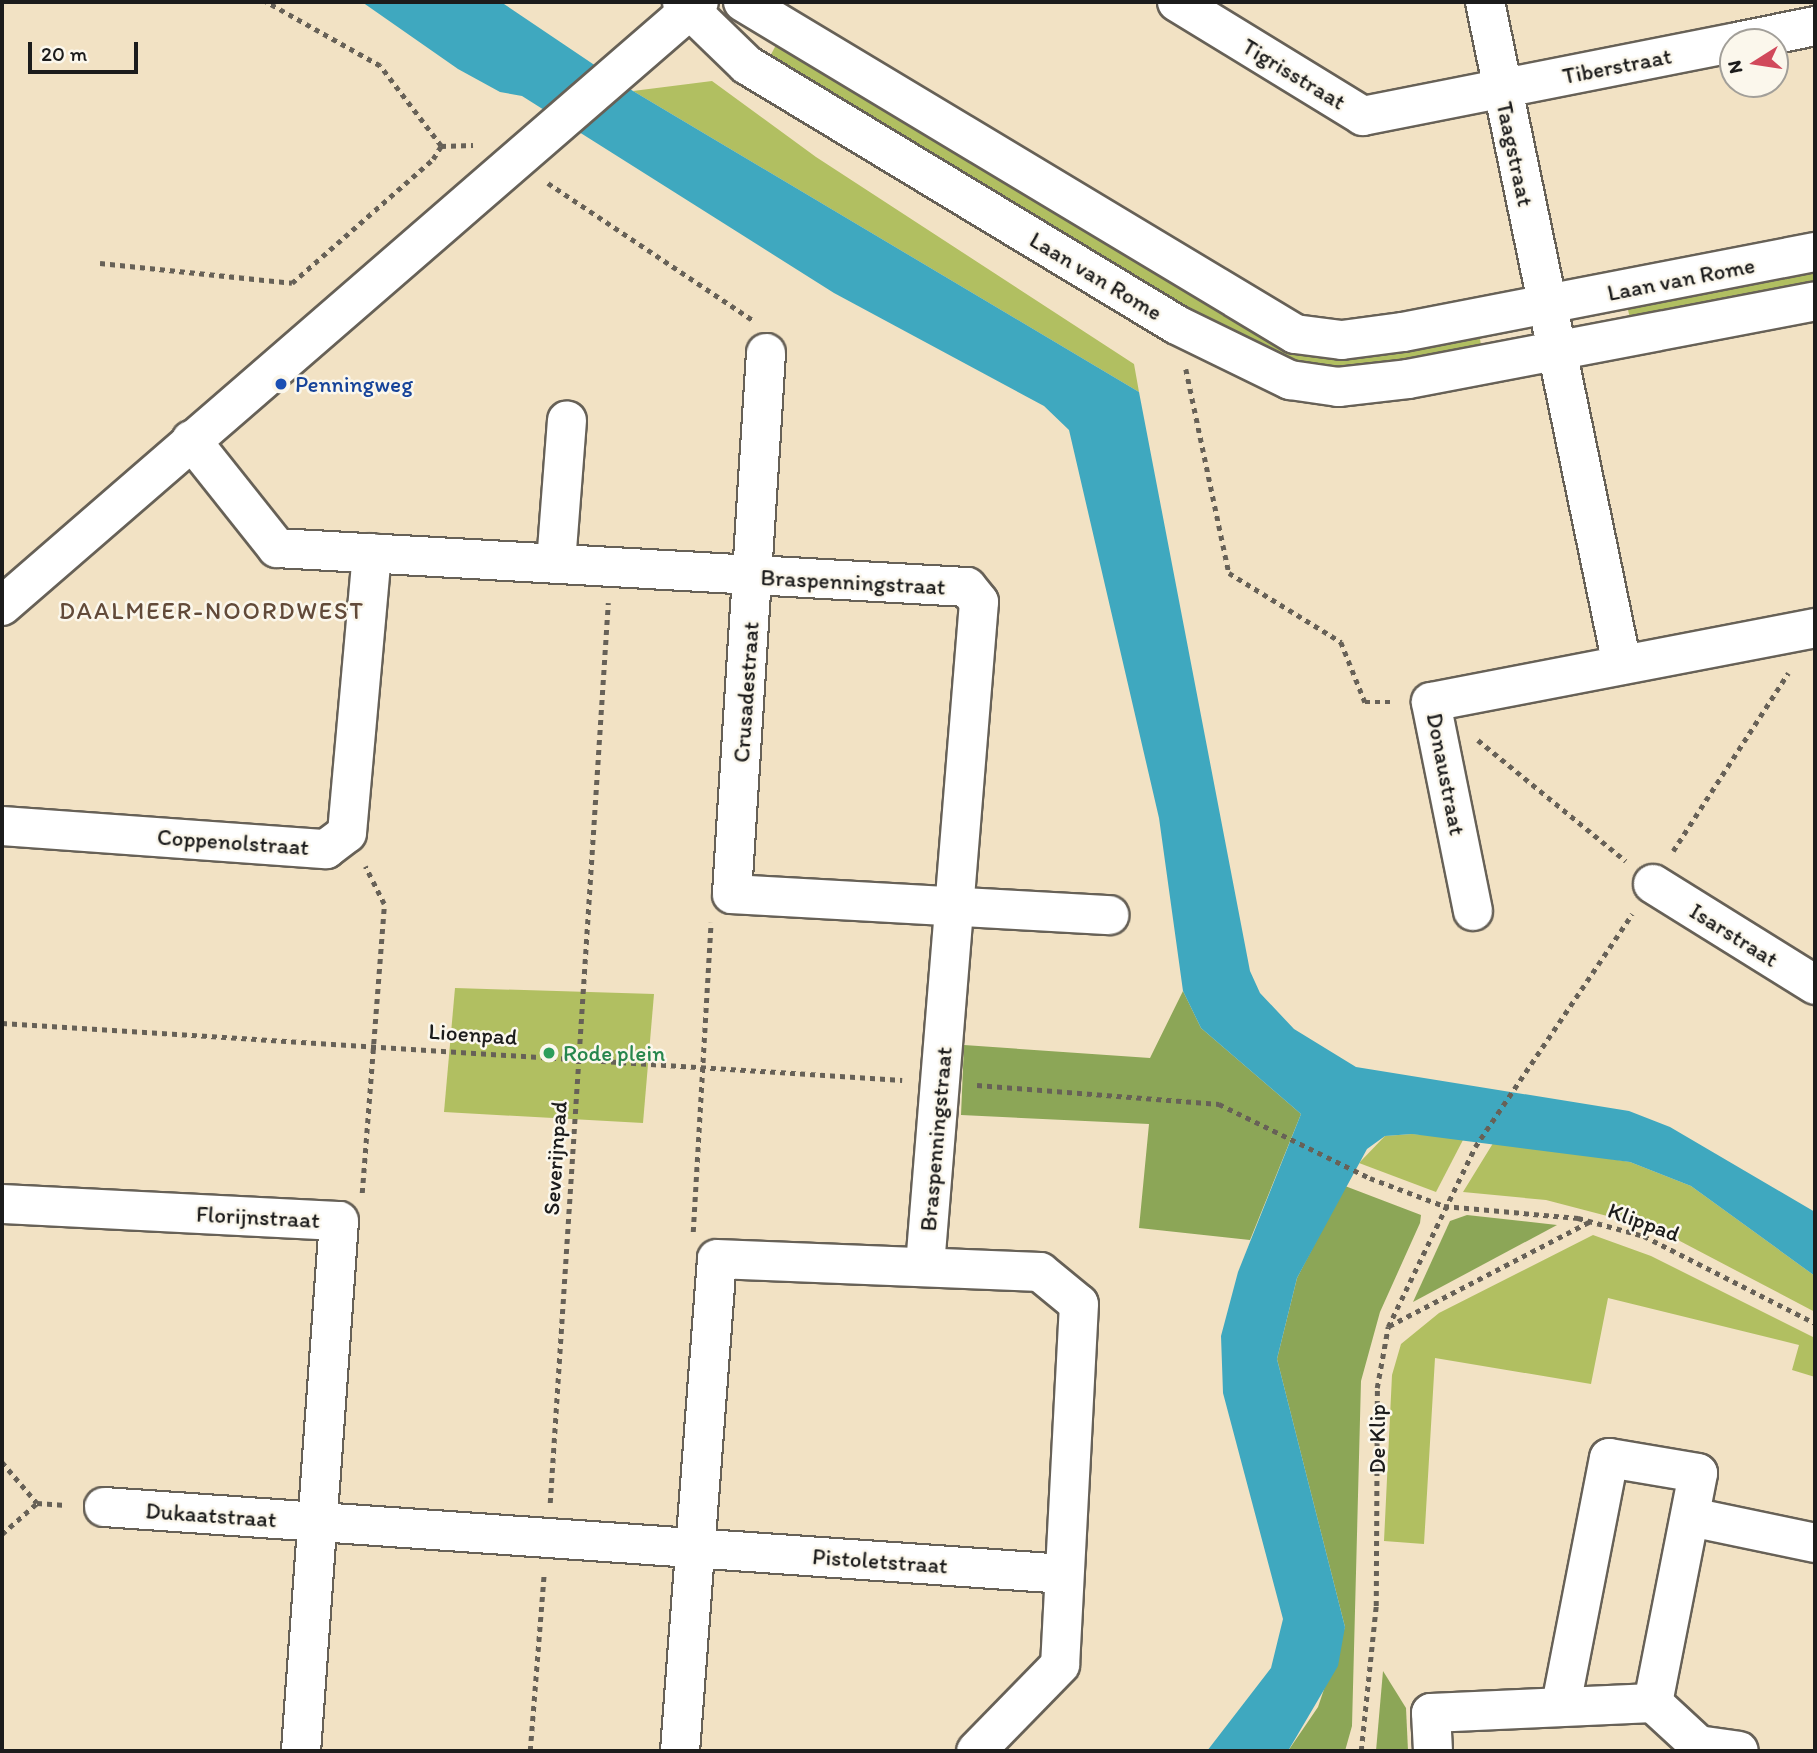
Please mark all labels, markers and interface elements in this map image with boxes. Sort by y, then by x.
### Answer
scale bar [32,28,142,72]
north arrow [1719,28,1789,98]
street label: Tigrisstraat [1237,32,1351,116]
text: 20 m [41,41,87,66]
street label: Tiberstraat [1560,42,1674,90]
text: N [1722,58,1748,76]
street label: Taagstraat [1490,99,1540,209]
street label: Laan van Rome [1025,226,1167,326]
street label: Laan van Rome [1605,251,1757,307]
place label: Penningweg [295,370,413,398]
marker: Penningweg [273,376,289,392]
street label: Braspenningstraat [760,563,946,601]
district label: DAALMEER-NOORDWEST [61,597,363,625]
street label: Crusadestraat [727,620,765,764]
street label: Donaustraat [1421,710,1471,838]
street label: Coppenolstraat [156,823,310,861]
street label: Isarstraat [1685,897,1783,973]
street label: Lioenpad [428,1017,518,1051]
place label: Rode plein [563,1039,666,1067]
marker: Rode plein [541,1045,557,1061]
street label: Braspenningstraat [914,1046,958,1232]
street label: Severijnpad [537,1100,573,1216]
street label: Klippad [1604,1196,1684,1248]
street label: Florijnstraat [195,1200,321,1234]
street label: De Klip [1363,1404,1391,1474]
street label: Dukaatstraat [145,1497,277,1533]
street label: Pistoletstraat [811,1543,949,1579]

